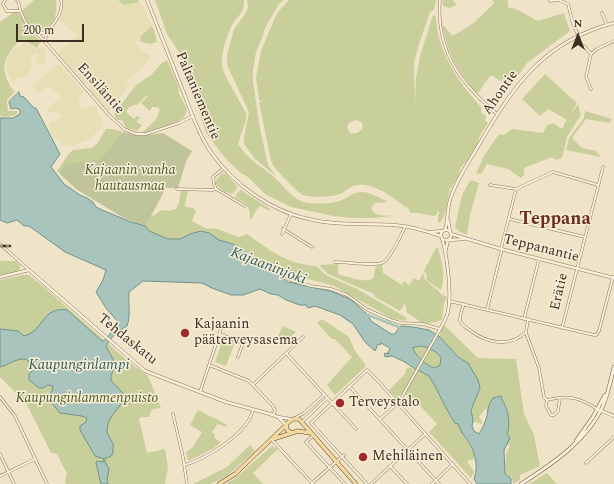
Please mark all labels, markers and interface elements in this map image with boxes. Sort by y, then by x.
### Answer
text: N [574,15,582,32]
scale bar [18,16,86,42]
north arrow [558,16,598,56]
text: 200 m [23,21,54,40]
street label: Paltaniementie [171,50,223,142]
street label: Ensiläntie [73,60,127,118]
street label: Ahontie [480,68,522,118]
park label: Kajaanin vanha hautausmaa [84,163,176,196]
district label: Teppana [519,209,591,231]
street label: Teppanantie [501,231,581,267]
water label: Kajaaninjoki [227,244,309,290]
street label: Erätie [548,272,572,312]
street label: Tehdaskatu [94,311,160,369]
place label: Kajaanin pääterveysasema [194,317,298,350]
marker: Kajaanin pääterveysasema [179,327,191,339]
water label: Kaupunginlampi [28,357,130,375]
park label: Kaupunginlammenpuisto [16,391,158,407]
place label: Terveystalo [349,395,420,411]
marker: Terveystalo [334,397,346,409]
place label: Mehiläinen [372,449,443,465]
marker: Mehiläinen [357,451,369,463]

